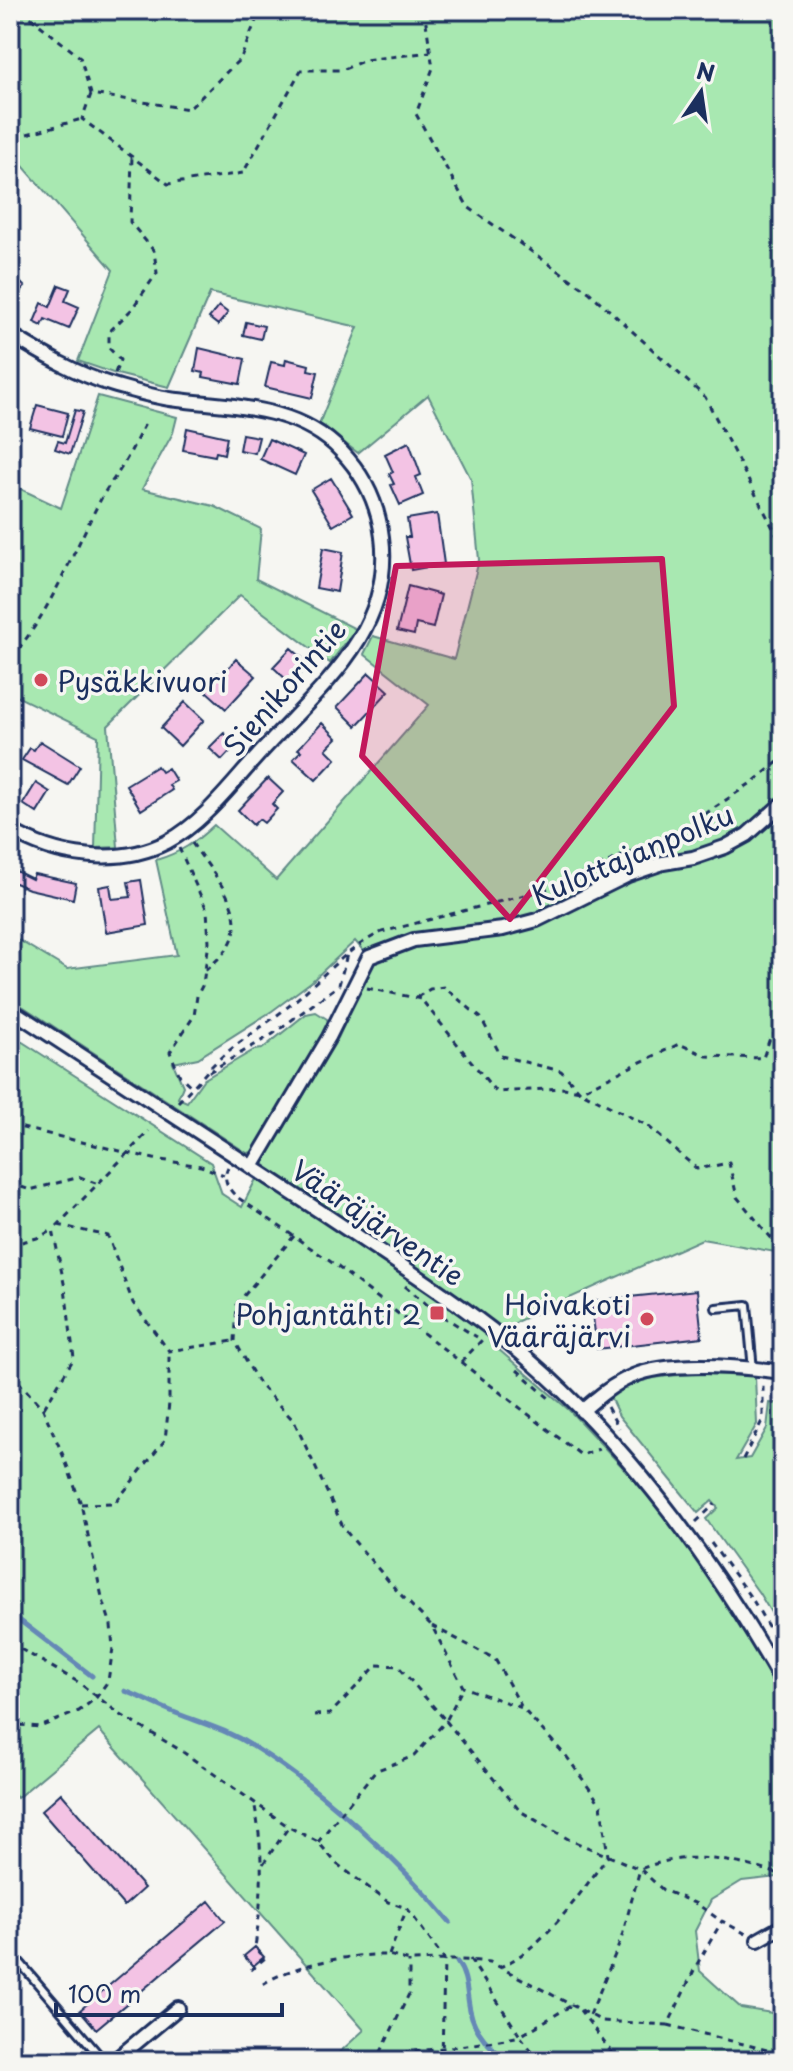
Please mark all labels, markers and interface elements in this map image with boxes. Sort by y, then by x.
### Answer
north arrow [661,52,741,132]
text: N [694,53,718,89]
street label: Sienikorintie [212,609,356,765]
place label: Pysäkkivuori [57,659,228,702]
marker: Pysäkkivuori [32,671,50,689]
street label: Kulottajanpolku [524,792,740,916]
street label: Vääräjärventie [283,1148,473,1296]
place label: Hoivakoti Vääräjärvi [487,1282,631,1357]
place label: Pohjantähti 2 [235,1292,421,1335]
marker: Pohjantähti 2 [428,1304,446,1322]
marker: Hoivakoti Vääräjärvi [638,1310,656,1328]
scale bar [56,1967,282,2017]
text: 100 m [68,1975,141,2011]

